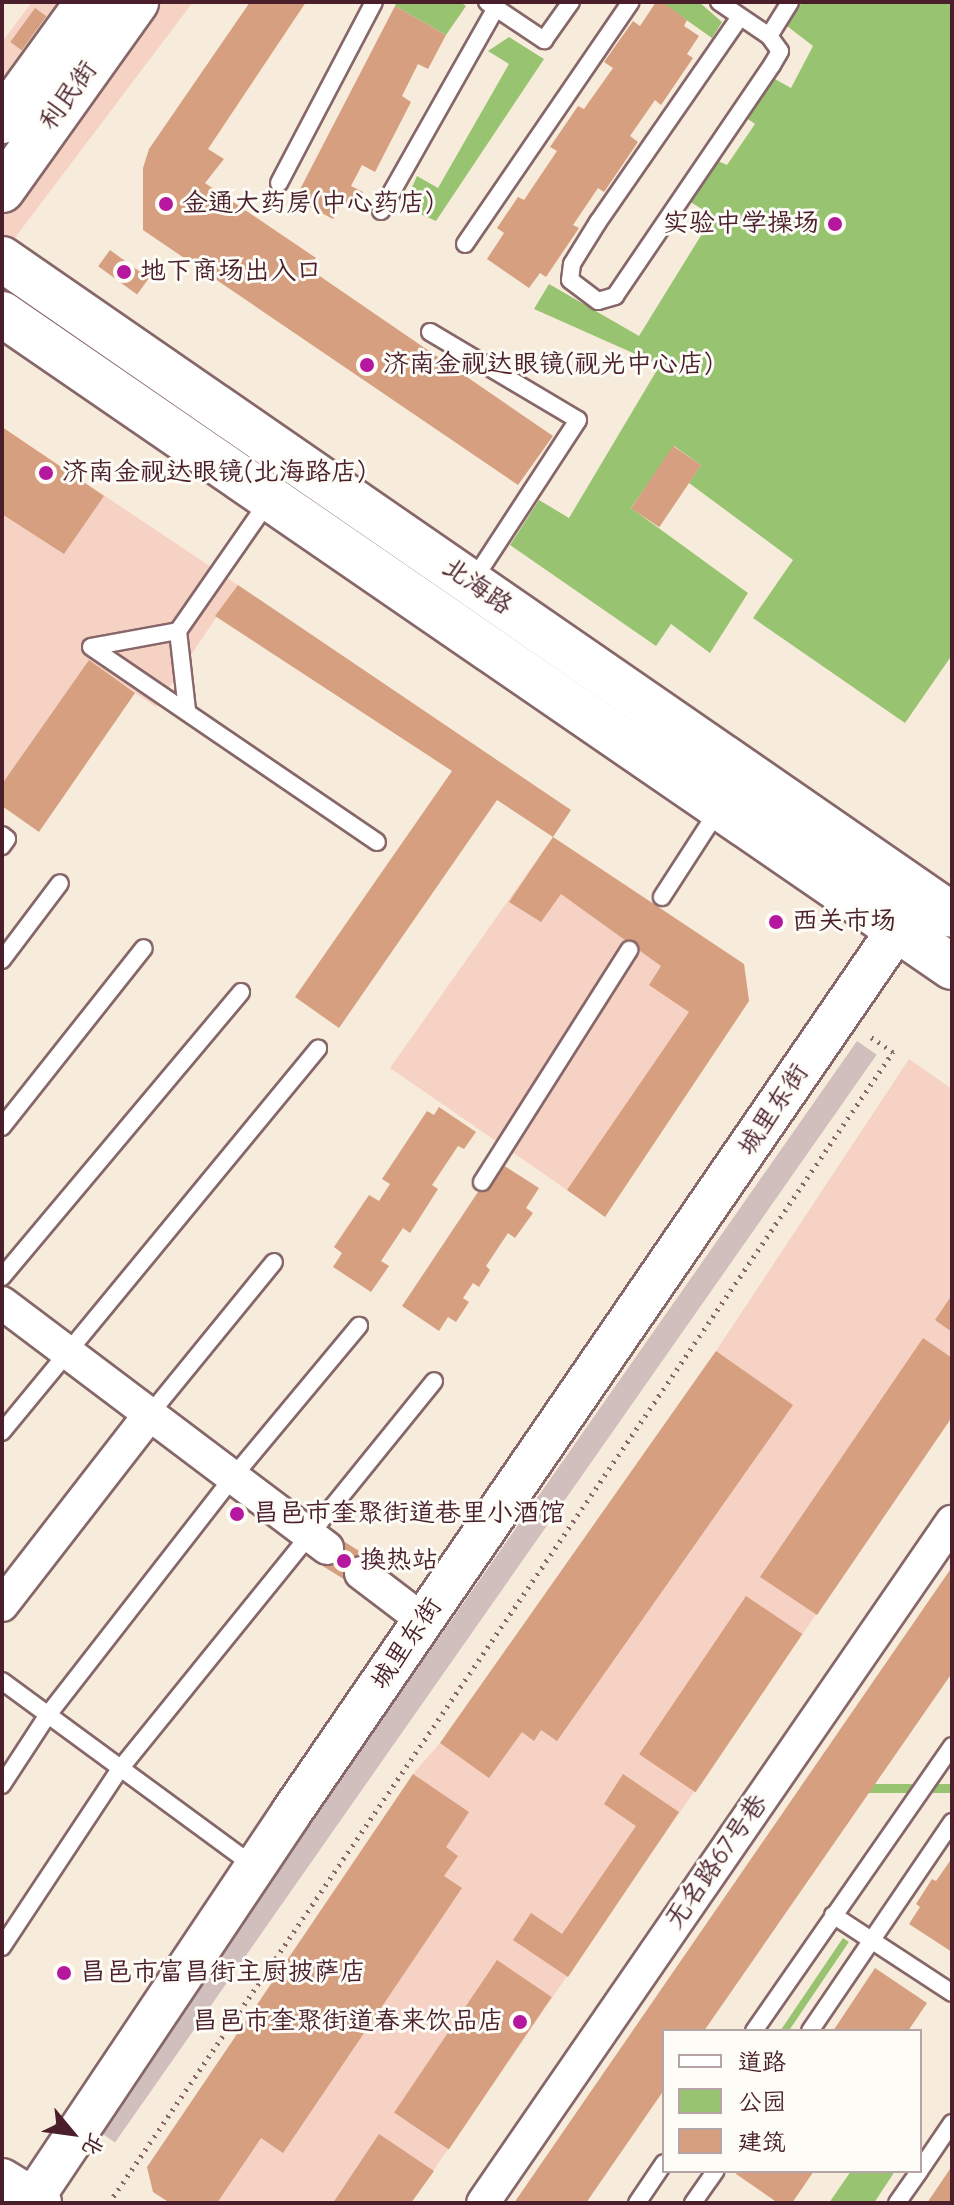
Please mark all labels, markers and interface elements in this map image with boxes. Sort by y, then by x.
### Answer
street label: 利民街 [33,55,105,137]
place label: 金通大药房(中心药店) [182,188,434,220]
marker: 金通大药房(中心药店) [157,195,175,213]
place label: 实验中学操场 [663,208,819,240]
marker: 实验中学操场 [826,215,844,233]
place label: 地下商场出入口 [140,256,322,288]
marker: 地下商场出入口 [115,263,133,281]
place label: 济南金视达眼镜(视光中心店) [383,349,713,381]
marker: 济南金视达眼镜(视光中心店) [358,356,376,374]
place label: 济南金视达眼镜(北海路店) [62,457,366,489]
marker: 济南金视达眼镜(北海路店) [37,464,55,482]
street label: 北海路 [436,552,518,622]
place label: 西关市场 [792,906,896,938]
marker: 西关市场 [767,913,785,931]
street label: 城里东街 [732,1058,816,1162]
place label: 昌邑市奎聚街道巷里小酒馆 [253,1498,565,1530]
marker: 昌邑市奎聚街道巷里小酒馆 [228,1505,246,1523]
place label: 换热站 [360,1545,438,1577]
marker: 换热站 [335,1552,353,1570]
street label: 城里东街 [365,1592,449,1696]
street label: 无名路67号巷 [659,1789,775,1935]
place label: 昌邑市富昌街主厨披萨店 [80,1957,366,1989]
marker: 昌邑市富昌街主厨披萨店 [55,1964,73,1982]
place label: 昌邑市奎聚街道春来饮品店 [192,2006,504,2038]
marker: 昌邑市奎聚街道春来饮品店 [511,2013,529,2031]
legend [662,2029,922,2173]
text: 道路 [738,2048,786,2076]
text: 公园 [738,2088,786,2116]
north arrow [32,2093,112,2173]
text: 建筑 [738,2128,786,2156]
text: 北 [76,2129,110,2161]

